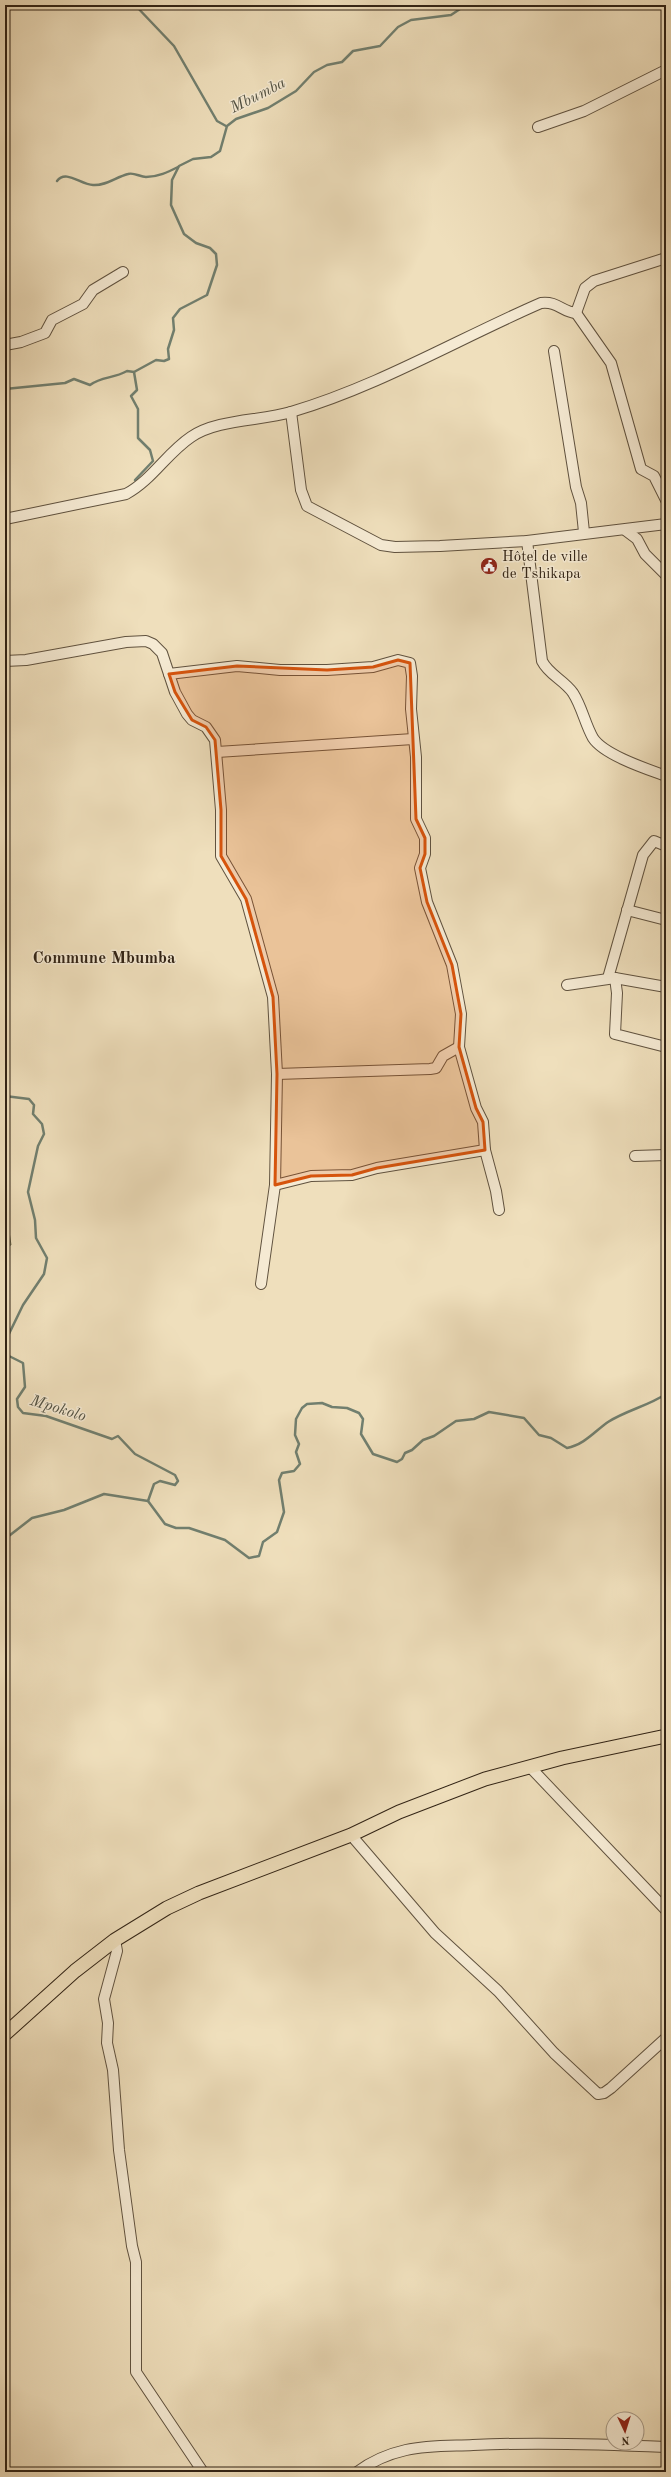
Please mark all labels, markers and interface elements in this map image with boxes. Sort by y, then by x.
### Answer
water label: Mbumba [227,75,289,117]
place label: Hôtel de ville de Tshikapa [502,550,588,582]
public building icon: Hôtel de ville de Tshikapa [479,556,499,576]
district label: Commune Mbumba [32,950,176,967]
water label: Mpokolo [27,1393,88,1425]
north arrow [605,2411,645,2451]
text: N [620,2434,630,2445]

